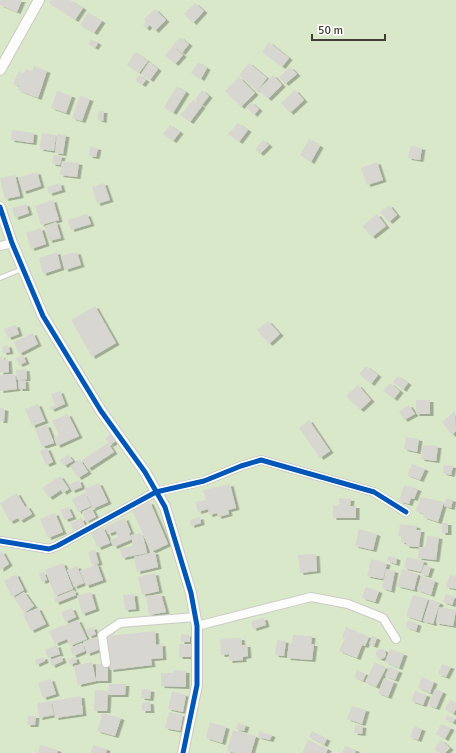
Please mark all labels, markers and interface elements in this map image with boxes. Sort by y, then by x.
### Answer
scale bar [312,16,385,42]
text: 50 m [318,23,343,38]

